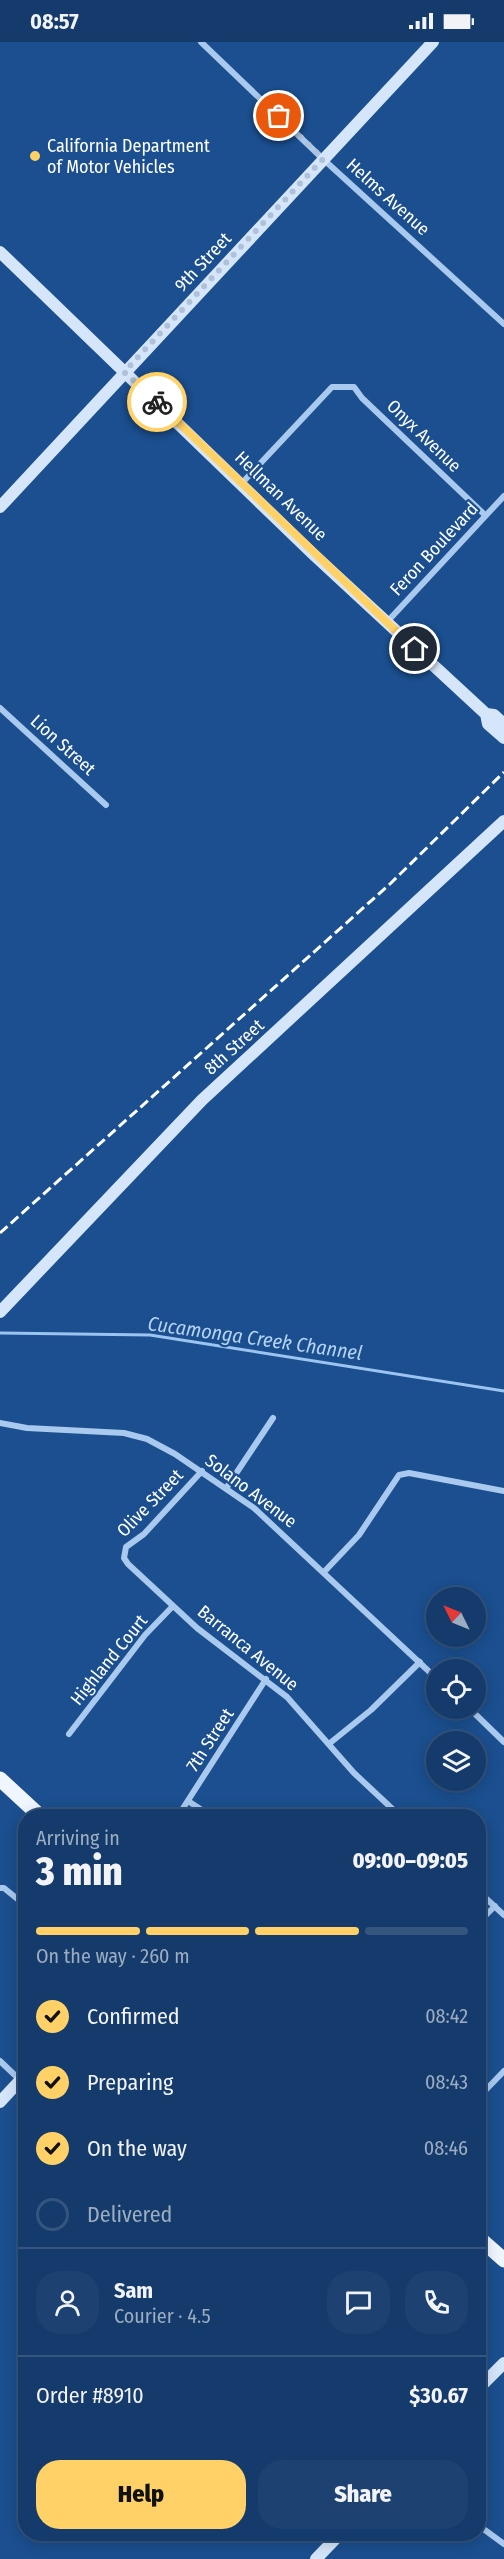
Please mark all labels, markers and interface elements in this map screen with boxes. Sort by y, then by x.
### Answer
text: 08:57 [30,8,79,35]
pin [253,90,304,141]
icon: bag [262,99,295,132]
place label: California Department of Motor Vehicles [47,135,210,178]
marker: California Department of Motor Vehicles [28,149,42,163]
street label: Helms Avenue [342,154,434,240]
street label: 9th Street [170,228,236,296]
courier [127,372,187,432]
icon: bike [141,386,174,419]
street label: Onyx Avenue [382,395,466,477]
street label: Hellman Avenue [230,446,332,546]
street label: Feron Boulevard [385,498,483,600]
pin [389,623,440,674]
icon: home [398,632,431,665]
street label: Lion Street [26,710,100,780]
street label: 8th Street [200,1014,269,1080]
water label: Cucamonga Creek Channel [146,1311,364,1365]
street label: Solano Avenue [201,1449,301,1533]
street label: Olive Street [112,1464,188,1542]
north arrow [426,1587,486,1647]
map controls [426,1587,486,1791]
street label: Barranca Avenue [193,1601,303,1696]
street label: Highland Court [66,1610,152,1710]
button: locate [426,1659,486,1719]
street label: 7th Street [181,1704,239,1776]
button: layers [426,1731,486,1791]
text: Arriving in [36,1826,120,1850]
text: 09:00–09:05 [352,1847,468,1874]
text: 3 min [36,1849,123,1895]
text: On the way · 260 m [36,1944,190,1968]
icon: check [36,2000,69,2033]
text: Confirmed [87,2003,180,2030]
text: 08:42 [425,2004,468,2028]
icon: check [36,2066,69,2099]
text: Preparing [87,2069,173,2096]
text: 08:43 [425,2070,468,2094]
icon: check [36,2132,69,2165]
text: On the way [87,2135,187,2162]
text: 08:46 [424,2136,468,2160]
text: Delivered [87,2201,172,2228]
button: person [36,2271,99,2334]
button: chat [327,2271,390,2334]
button: phone [405,2271,468,2334]
text: Sam [114,2277,153,2304]
text: Courier · 4.5 [114,2304,211,2328]
text: Order #8910 [36,2382,144,2409]
text: $30.67 [409,2382,468,2409]
button: Help [36,2460,246,2529]
button: Share [258,2460,468,2529]

